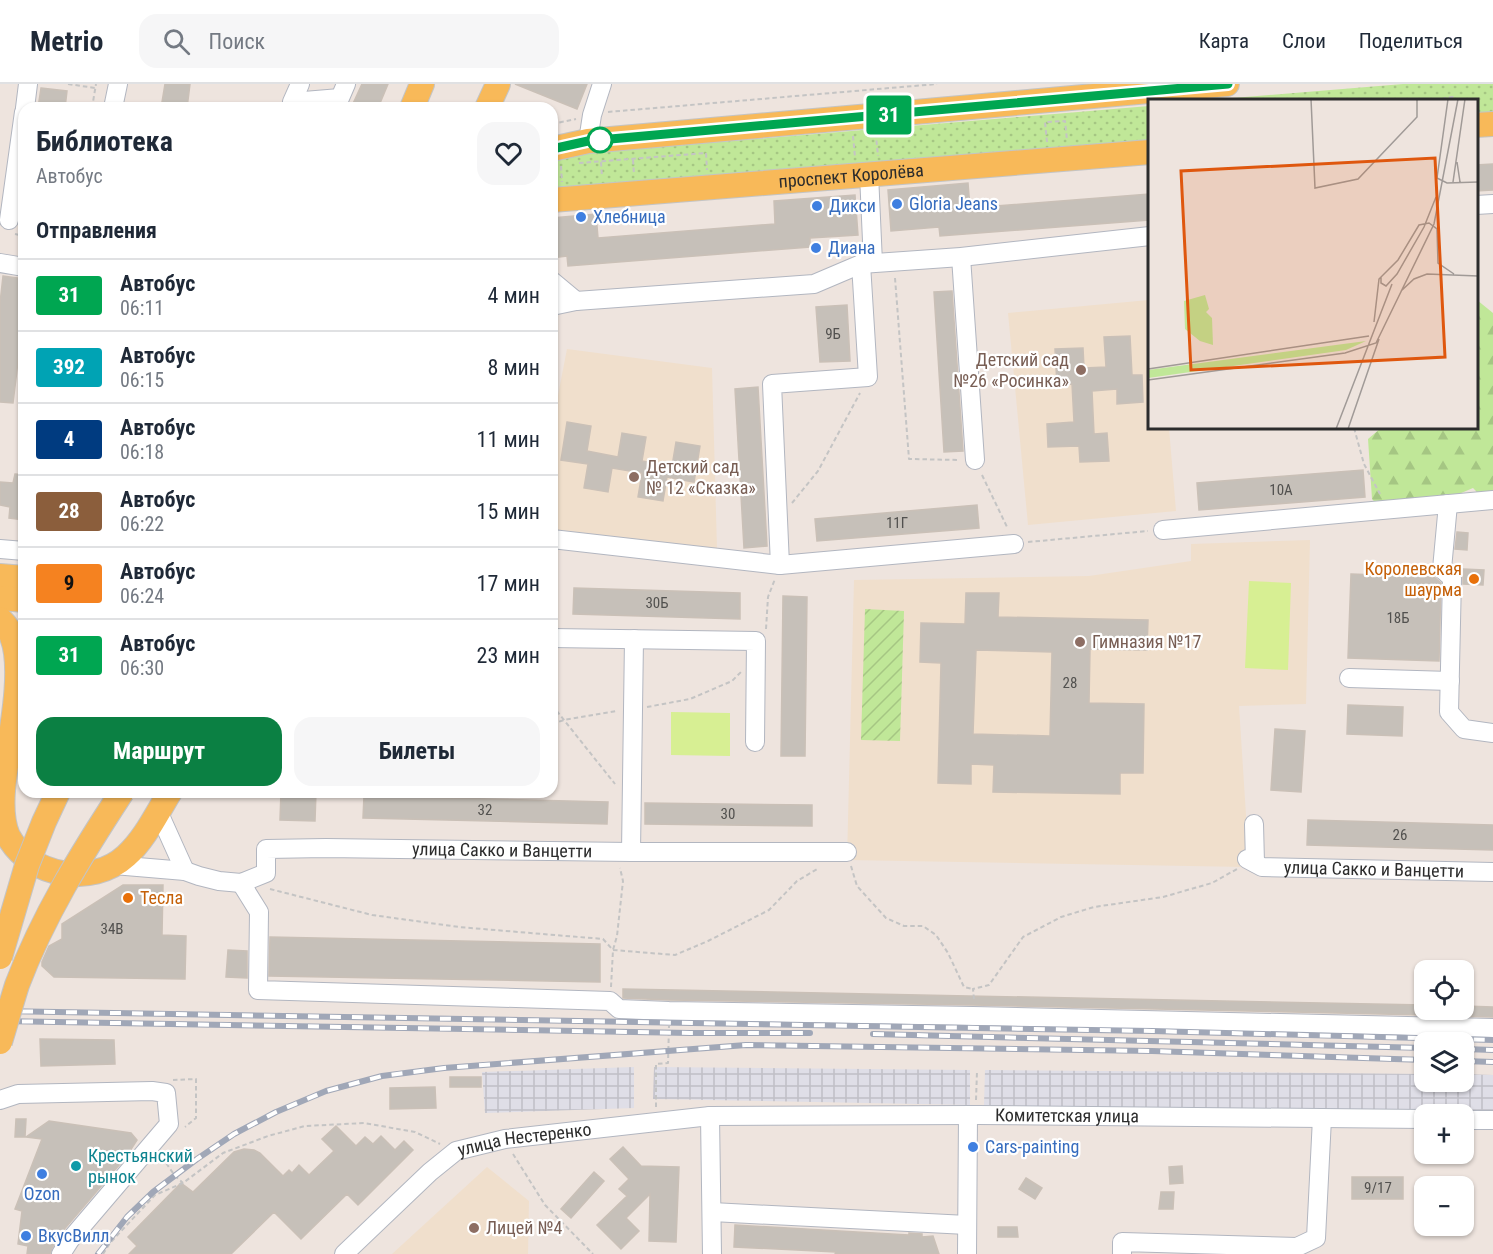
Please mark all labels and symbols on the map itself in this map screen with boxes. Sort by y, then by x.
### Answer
line badge: 31 [862,96,916,135]
inset map [1148,99,1478,429]
unlabelled marker [587,127,613,153]
street label: проспект Королёва [778,159,924,192]
place label: Gloria Jeans [909,193,998,214]
place label: Дикси [829,195,876,216]
marker: Gloria Jeans [890,197,904,211]
marker: Дикси [810,199,824,213]
place label: Хлебница [593,206,666,227]
marker: Хлебница [574,210,588,224]
place label: Диана [828,237,875,258]
marker: Диана [809,241,823,255]
house number: 9Б [825,325,841,343]
place label: Детский сад №26 «Росинка» [953,349,1069,391]
marker: Детский сад №26 «Росинка» [1074,363,1088,377]
place label: Детский сад № 12 «Сказка» [646,456,756,498]
marker: Детский сад № 12 «Сказка» [627,470,641,484]
house number: 10А [1269,481,1293,499]
house number: 11Г [886,514,908,532]
place label: Королевская шаурма [1364,558,1462,600]
marker: Королевская шаурма [1467,572,1481,586]
house number: 30Б [645,594,669,612]
house number: 18Б [1386,609,1410,627]
place label: Гимназия №17 [1092,631,1201,652]
marker: Гимназия №17 [1073,635,1087,649]
house number: 28 [1063,674,1077,692]
house number: 32 [478,801,492,819]
house number: 30 [721,805,735,823]
house number: 26 [1393,826,1407,844]
street label: улица Сакко и Ванцетти [412,838,592,861]
street label: улица Сакко и Ванцетти [1284,856,1464,881]
place label: Тесла [140,887,183,908]
marker: Тесла [121,891,135,905]
house number: 34В [101,920,124,938]
street label: Комитетская улица [995,1104,1139,1126]
street label: улица Нестеренко [456,1118,592,1160]
place label: Cars-painting [985,1136,1079,1157]
marker: Cars-painting [966,1140,980,1154]
place label: Крестьянский рынок [88,1145,193,1187]
marker: Крестьянский рынок [69,1159,83,1173]
marker: Ozon [35,1167,49,1181]
house number: 9/17 [1364,1179,1392,1197]
place label: Ozon [24,1183,60,1204]
place label: Лицей №4 [486,1217,562,1238]
marker: Лицей №4 [467,1221,481,1235]
place label: ВкусВилл [38,1225,110,1246]
marker: ВкусВилл [19,1229,33,1243]

